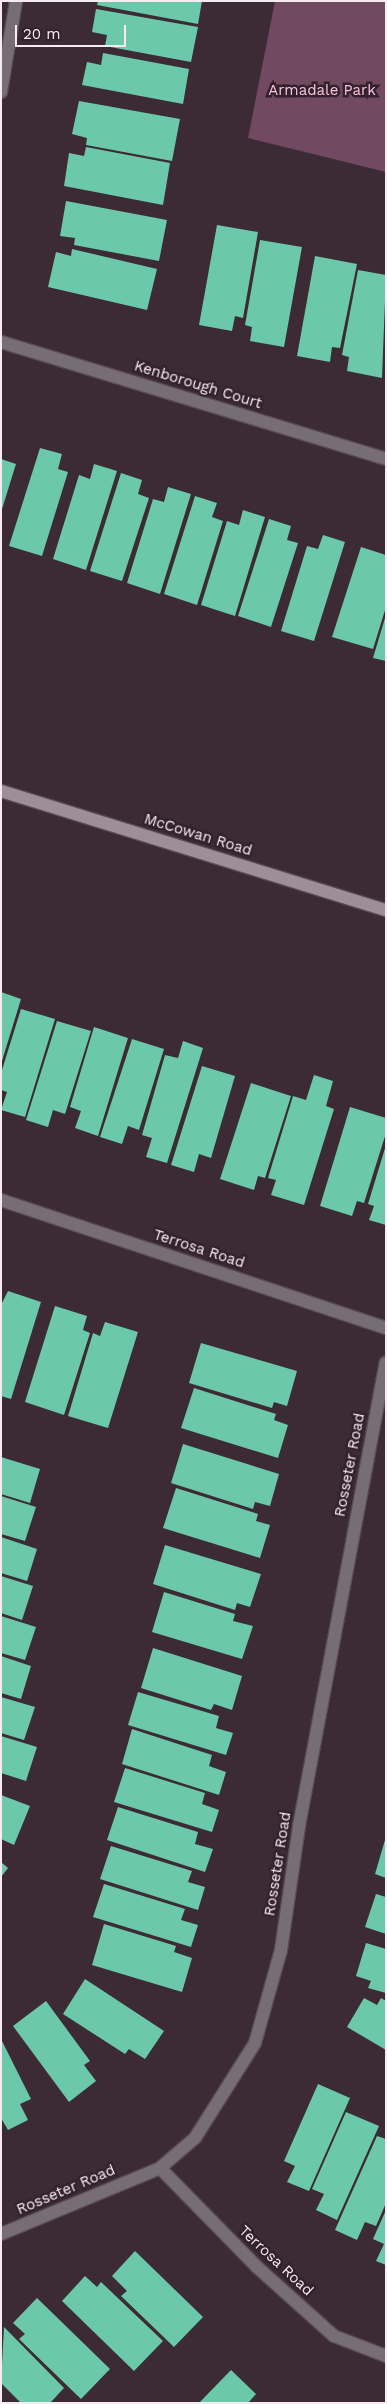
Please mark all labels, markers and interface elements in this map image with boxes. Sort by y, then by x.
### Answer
scale bar [18,15,129,47]
text: 20 m [23,25,61,43]
park label: Armadale Park [268,82,376,100]
street label: Kenborough Court [132,357,264,413]
street label: McCowan Road [142,810,254,860]
street label: Terrosa Road [151,1226,247,1272]
street label: Rosseter Road [331,1411,369,1519]
street label: Rosseter Road [261,1810,295,1918]
street label: Rosseter Road [14,2161,118,2219]
street label: Terrosa Road [235,2222,317,2300]

